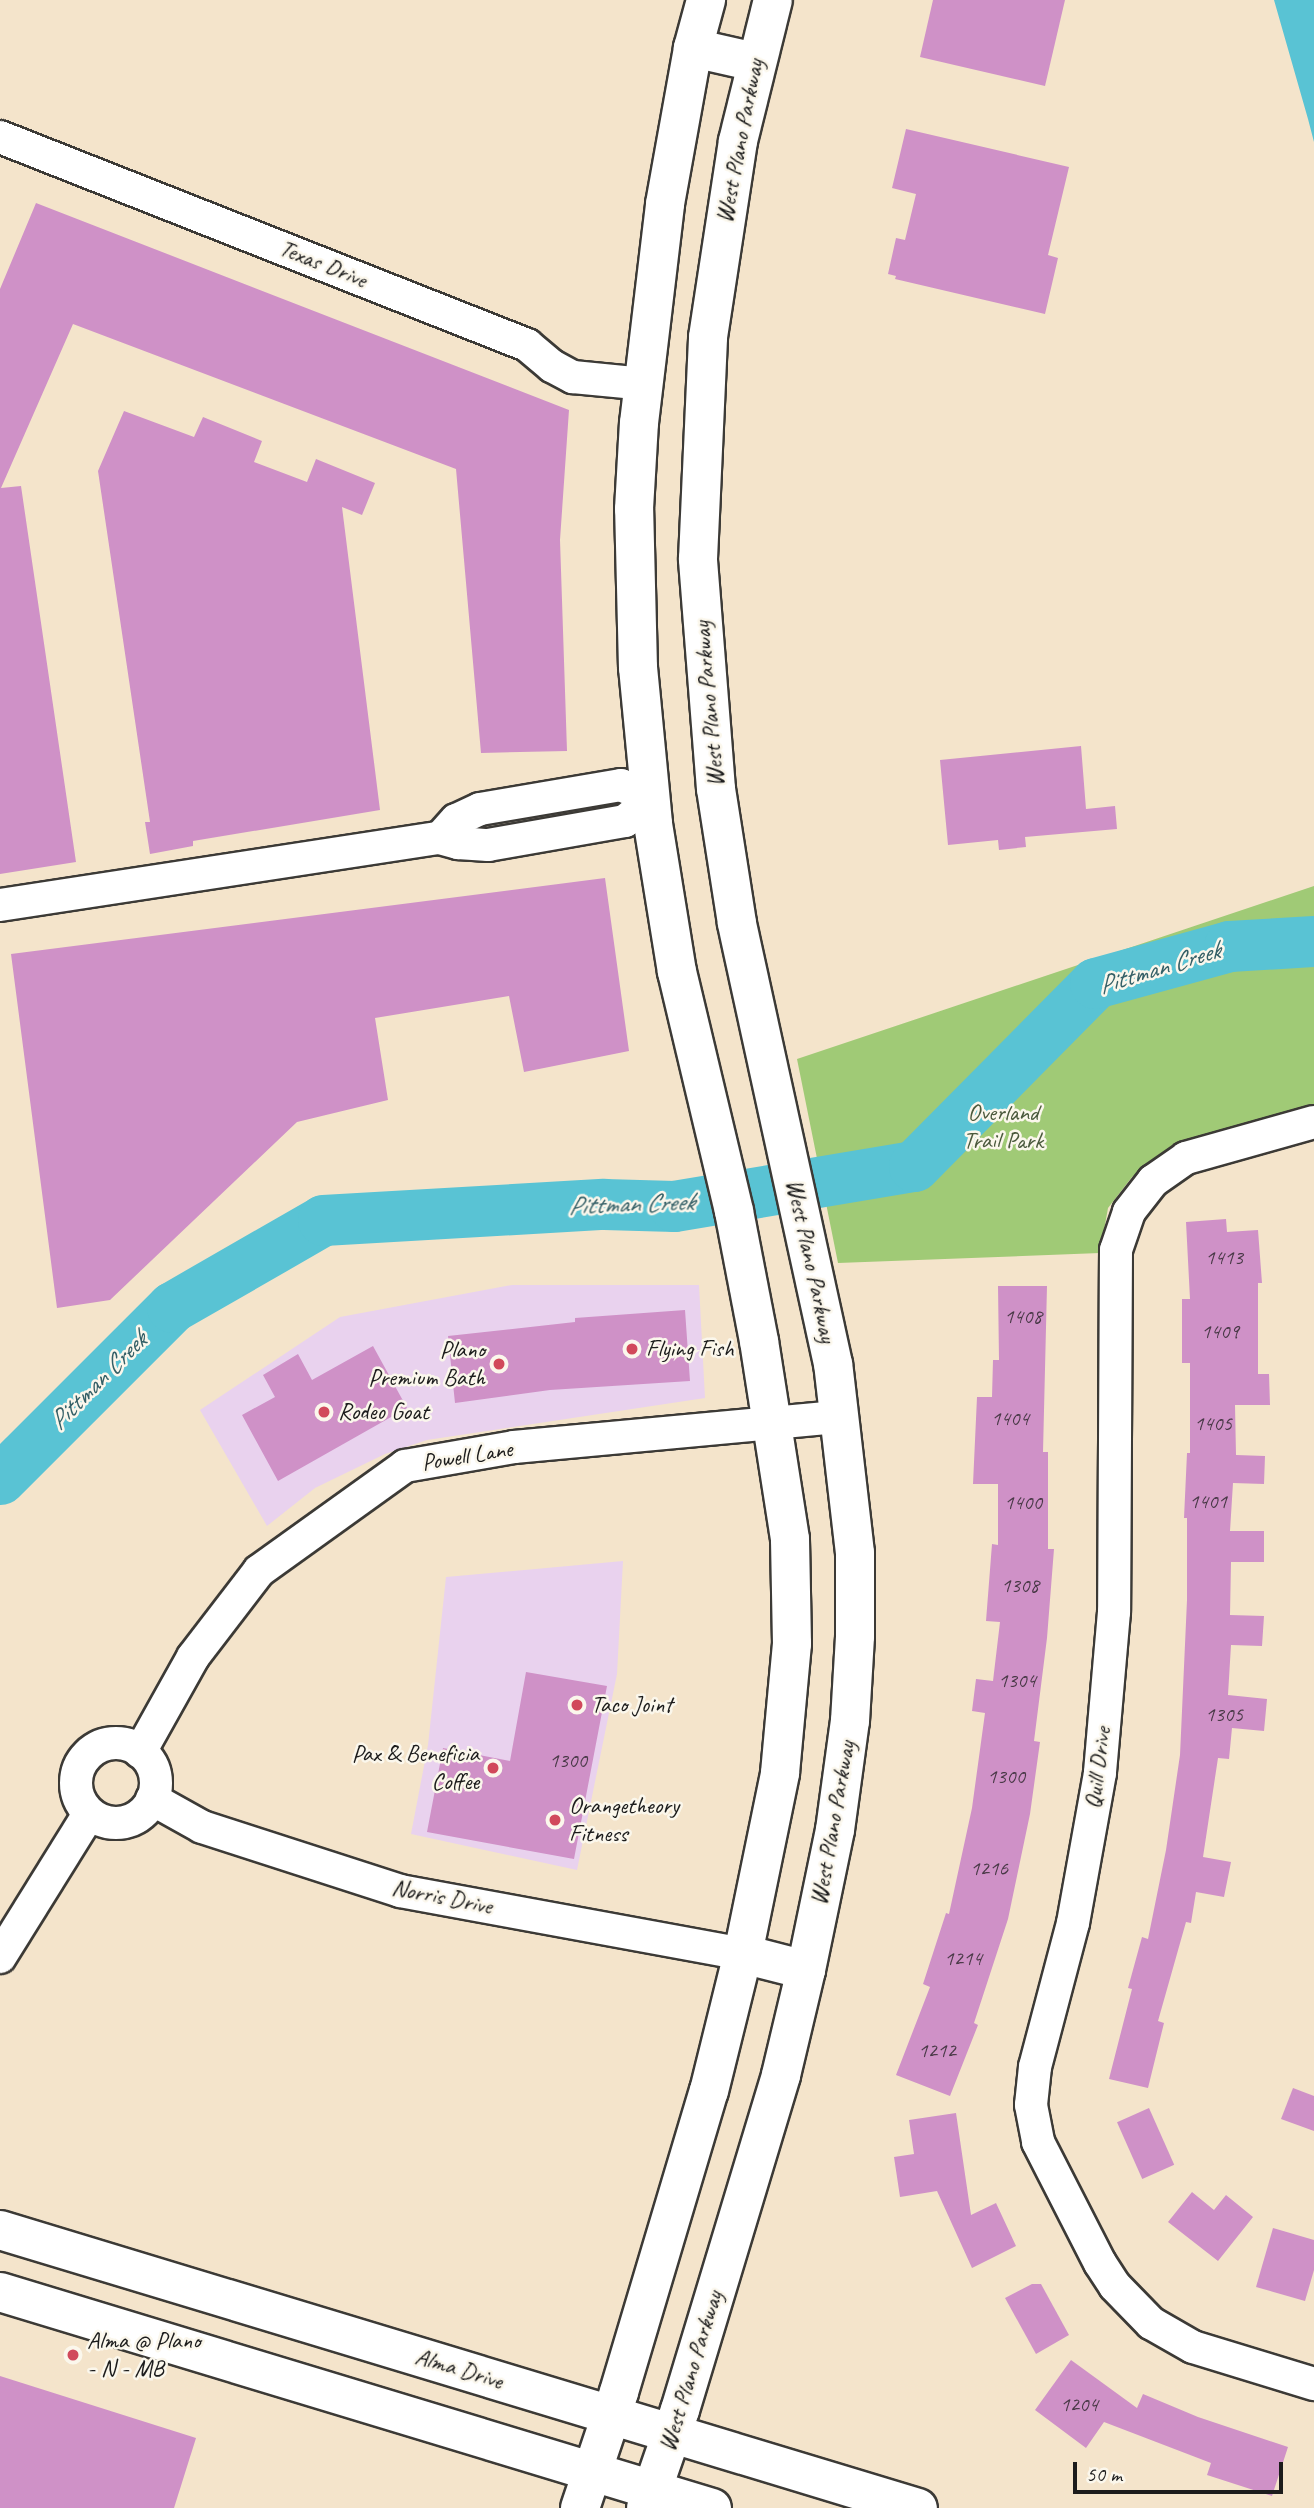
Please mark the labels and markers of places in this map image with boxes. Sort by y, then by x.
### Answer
place label: Flying Fish [646,1335,734,1363]
place label: Plano Premium Bath [368,1336,485,1392]
marker: Flying Fish [624,1341,640,1357]
marker: Plano Premium Bath [491,1356,507,1372]
place label: Rodeo Goat [338,1398,428,1426]
marker: Rodeo Goat [316,1404,332,1420]
place label: Taco Joint [591,1691,672,1719]
marker: Taco Joint [569,1697,585,1713]
place label: Pax & Beneficia Coffee [352,1740,479,1796]
marker: Pax & Beneficia Coffee [485,1760,501,1776]
place label: Orangetheory Fitness [569,1792,679,1848]
marker: Orangetheory Fitness [547,1812,563,1828]
place label: Alma @ Plano - N - MB [87,2327,201,2383]
marker: Alma @ Plano - N - MB [65,2347,81,2363]

